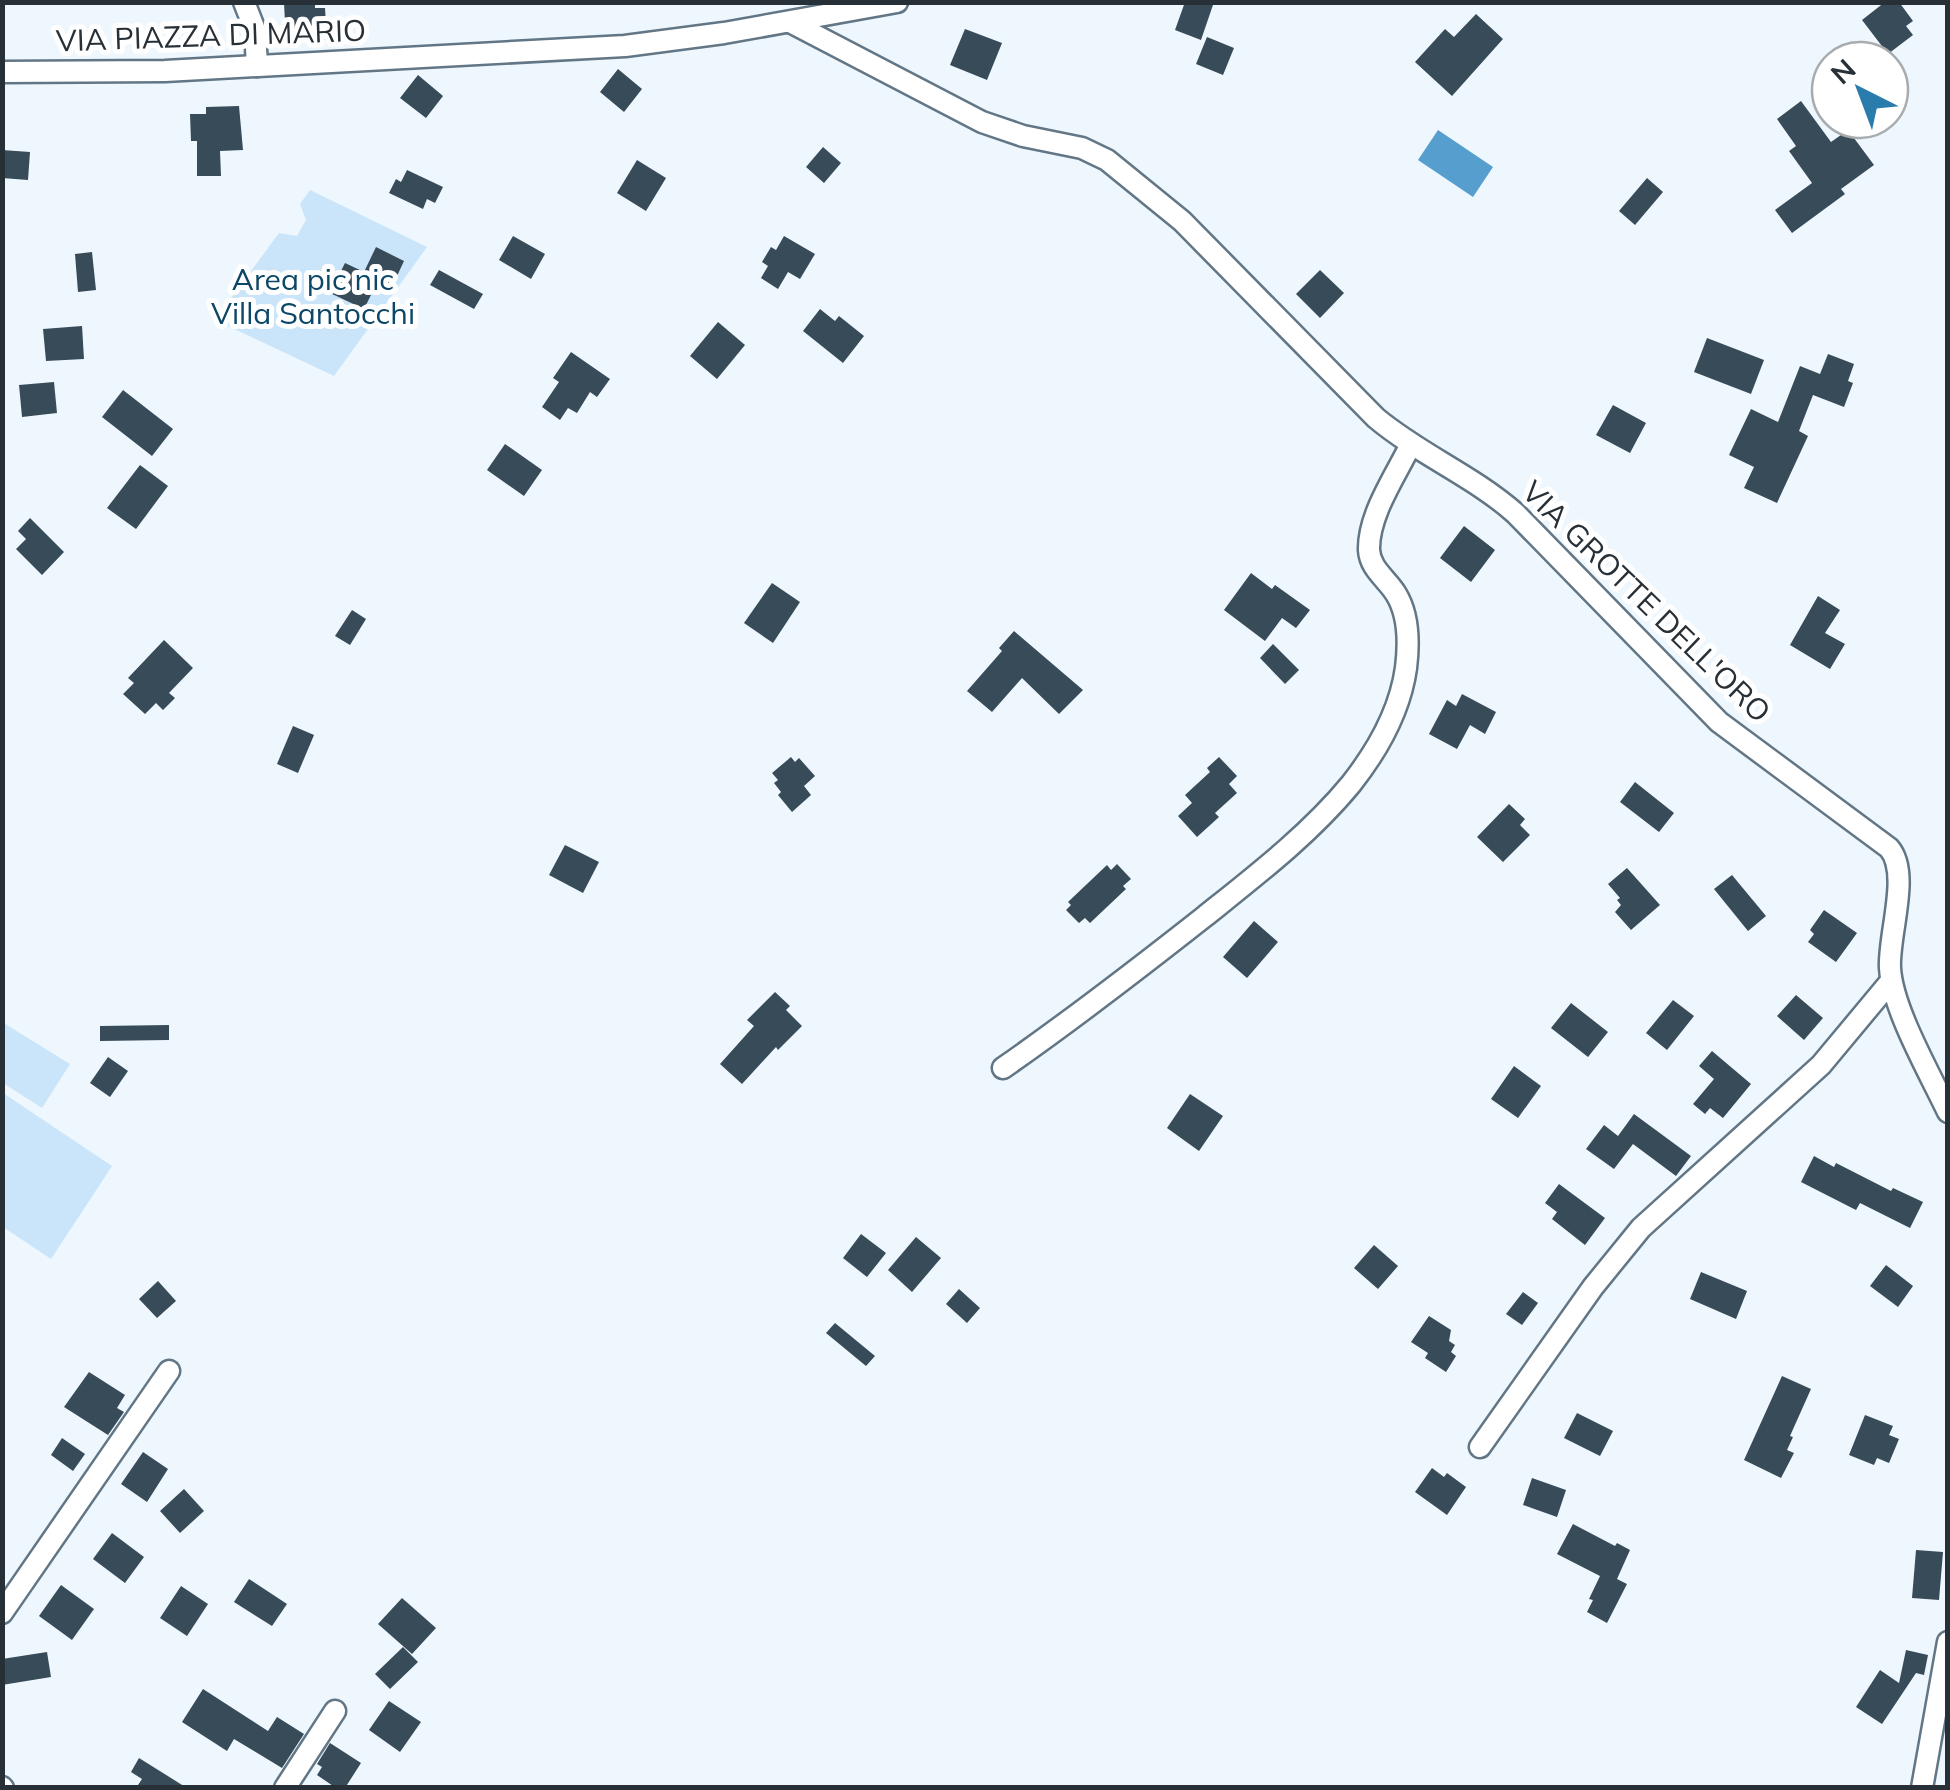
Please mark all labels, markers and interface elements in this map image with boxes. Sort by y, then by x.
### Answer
street label: VIA PIAZZA DI MARIO [55,11,367,59]
north arrow [1810,40,1910,140]
text: N [1823,51,1863,91]
park label: Area pic nic Villa Santocchi [211,260,415,332]
street label: VIA GROTTE DELL'ORO [1514,473,1779,730]

